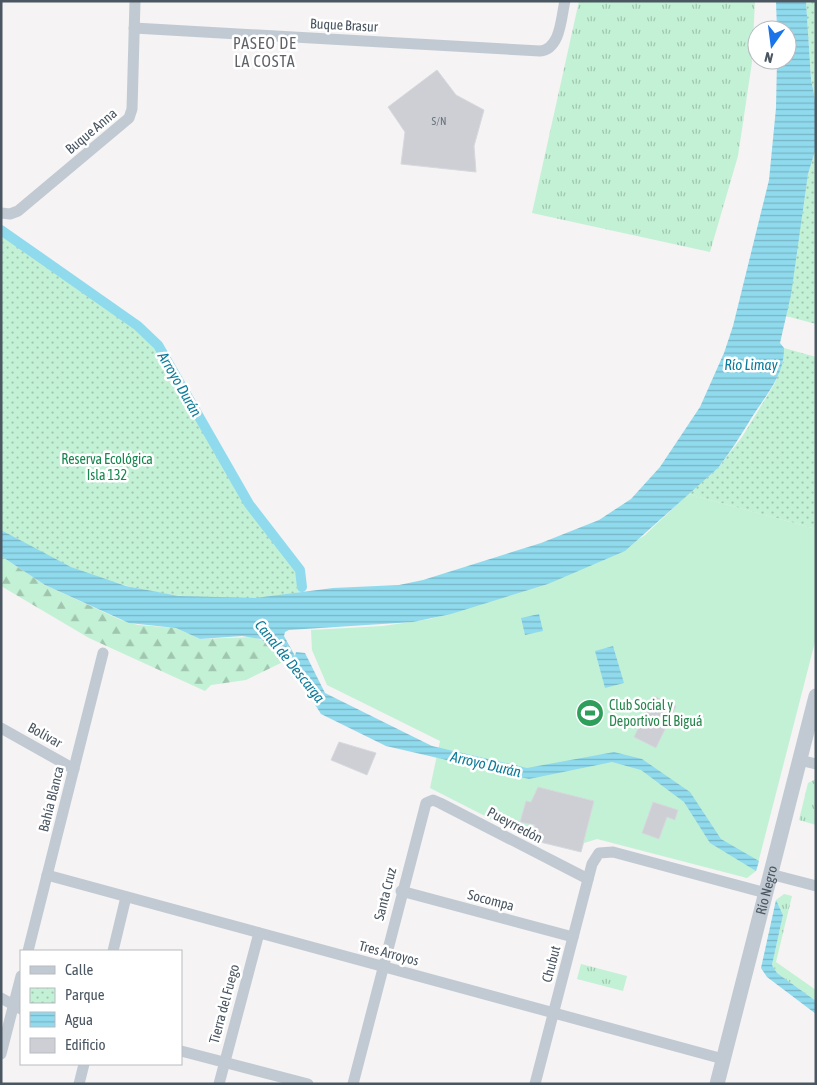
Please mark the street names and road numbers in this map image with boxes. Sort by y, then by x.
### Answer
street label: Buque Brasur [310,15,379,35]
street label: Buque Anna [62,105,120,157]
street label: Bolívar [25,719,66,751]
street label: Bahía Blanca [35,765,67,833]
street label: Pueyrredón [485,804,545,846]
street label: Río Negro [752,864,780,916]
street label: Santa Cruz [371,866,399,922]
street label: Socompa [466,886,516,914]
street label: Tres Arroyos [357,937,421,969]
street label: Chubut [538,944,564,984]
street label: Tierra del Fuego [206,963,242,1045]

